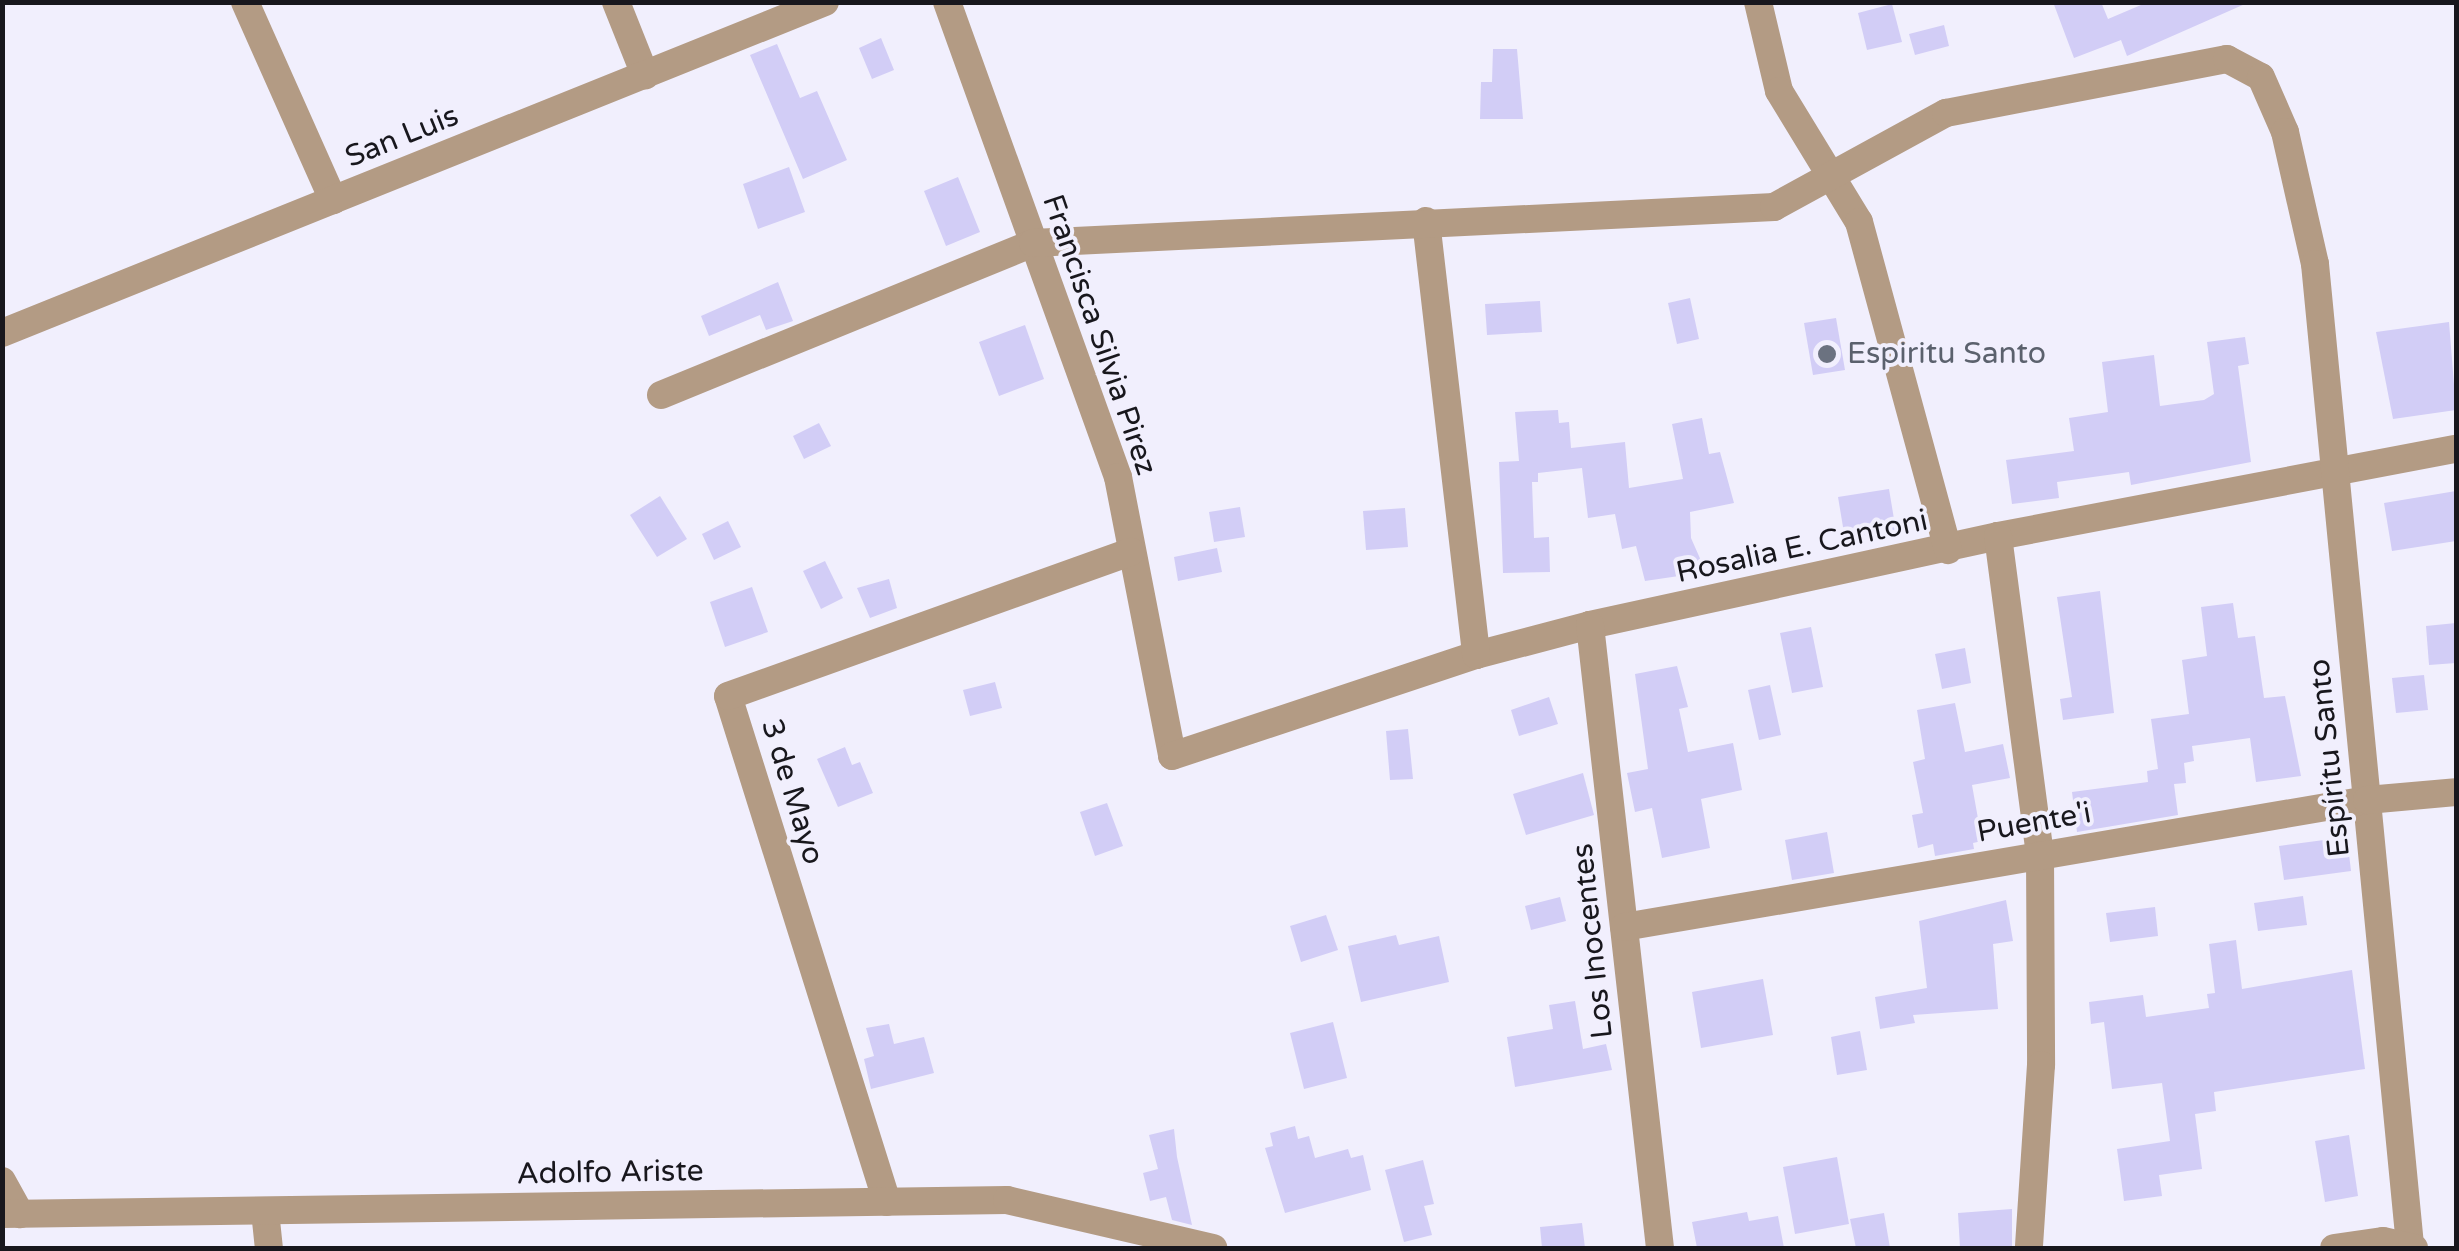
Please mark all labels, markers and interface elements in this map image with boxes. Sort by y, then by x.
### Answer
street label: San Luis [340,98,464,176]
street label: Francisca Silvia Pirez [1034,190,1164,480]
place label: Espiritu Santo [1847,336,2046,372]
marker: Espiritu Santo [1816,343,1838,365]
street label: Rosalia E. Cantoni [1673,503,1931,591]
street label: Espíritu Santo [2302,657,2358,859]
street label: 3 de Mayo [753,715,831,869]
street label: Puente'i [1974,795,2094,851]
street label: Los Inocentes [1565,842,1621,1040]
street label: Adolfo Ariste [516,1153,704,1193]

